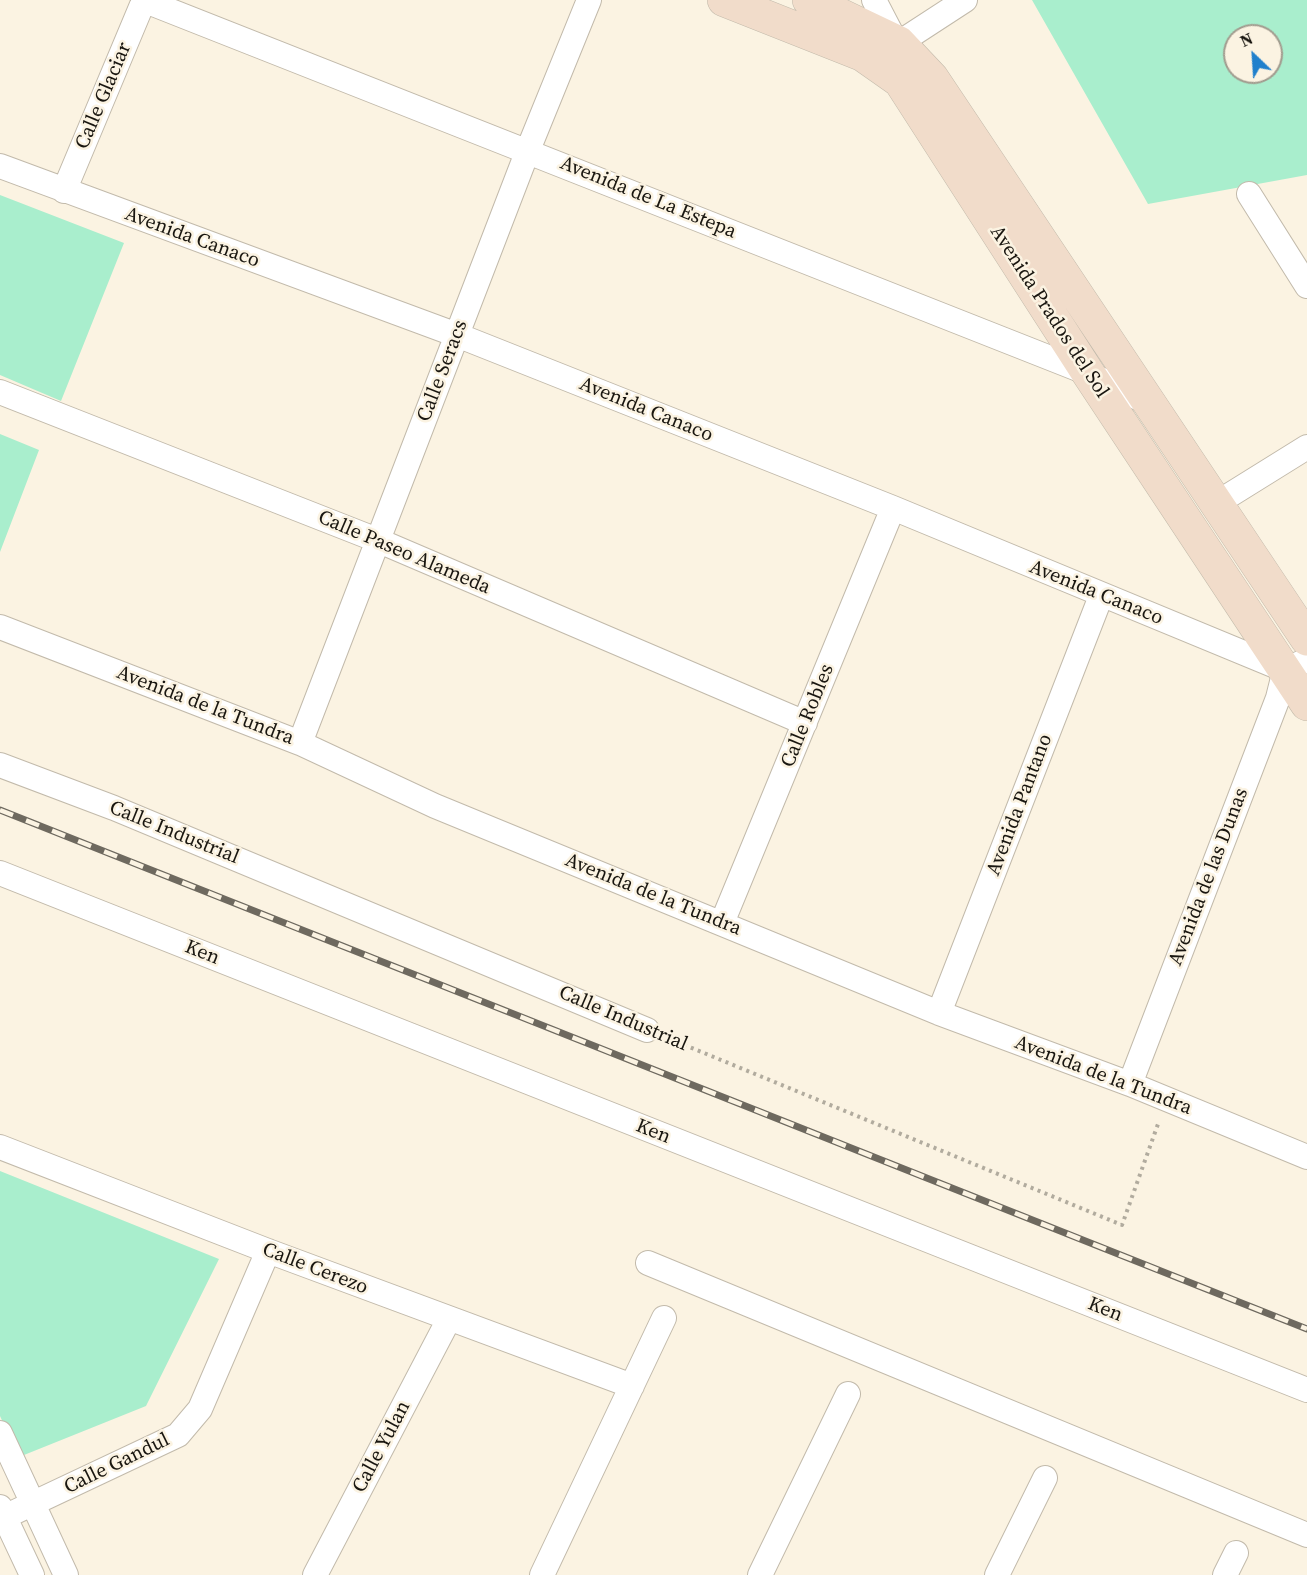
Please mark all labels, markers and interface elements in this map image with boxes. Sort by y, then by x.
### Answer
north arrow [1223,24,1283,84]
text: N [1236,27,1256,52]
street label: Calle Glaciar [71,39,137,153]
street label: Avenida de La Estepa [556,152,740,244]
street label: Avenida Canaco [121,202,263,274]
street label: Avenida Prados del Sol [984,221,1114,403]
street label: Calle Seracs [413,317,473,425]
street label: Avenida Canaco [576,372,716,448]
street label: Calle Paseo Alameda [314,506,494,600]
street label: Avenida Canaco [1026,555,1166,631]
street label: Avenida de la Tundra [113,661,297,751]
street label: Calle Robles [776,661,840,771]
street label: Avenida Pantano [982,731,1058,879]
street label: Avenida de las Dunas [1164,785,1254,969]
street label: Calle Industrial [106,796,242,870]
street label: Avenida de la Tundra [561,849,745,941]
street label: Ken [181,935,223,971]
street label: Calle Industrial [555,981,691,1057]
street label: Avenida de la Tundra [1011,1031,1195,1121]
street label: Ken [632,1114,674,1150]
street label: Calle Cerezo [259,1238,371,1300]
street label: Ken [1084,1292,1126,1328]
street label: Calle Yulan [348,1397,416,1497]
street label: Calle Gandul [60,1428,174,1500]

